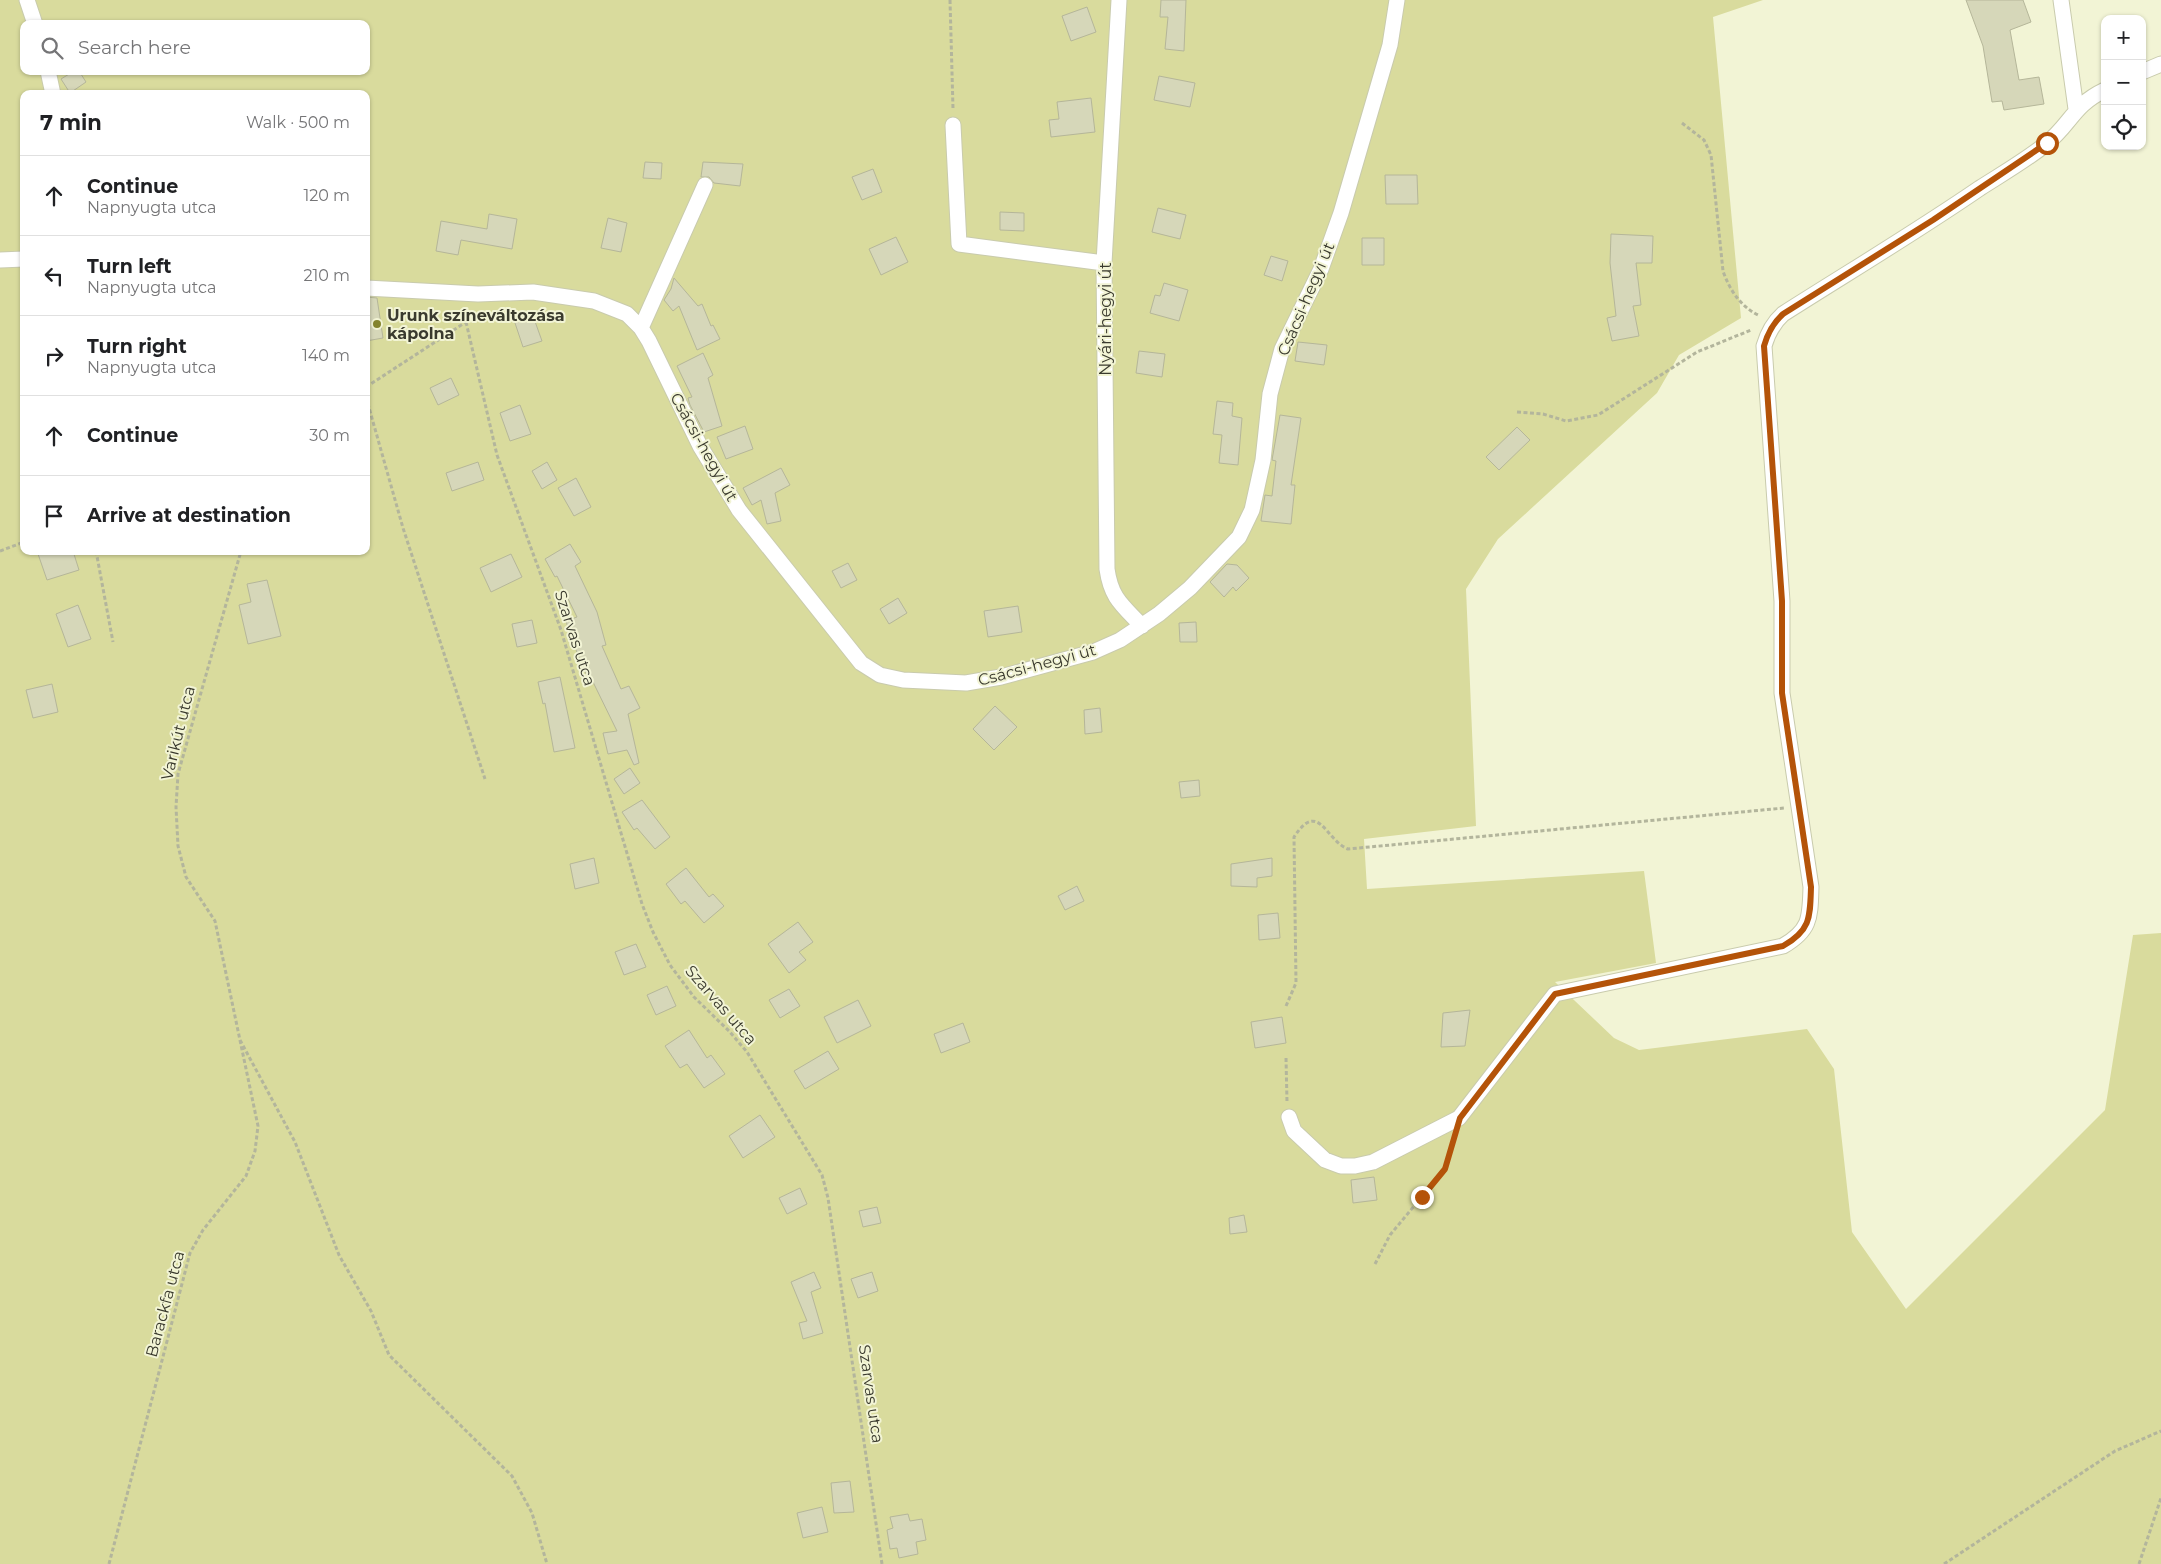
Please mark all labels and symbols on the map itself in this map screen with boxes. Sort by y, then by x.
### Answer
route start [2036,132,2059,155]
street label: Csácsi-hegyi út [1274,239,1339,359]
street label: Nyári-hegyi út [1096,262,1115,376]
place label: Urunk színeváltozása kápolna [387,306,565,343]
marker: Urunk színeváltozása kápolna [371,318,383,330]
street label: Csácsi-hegyi út [666,389,742,505]
street label: Szarvas utca [551,588,599,688]
street label: Csácsi-hegyi út [976,640,1099,690]
street label: Varikút utca [157,684,199,782]
street label: Szarvas utca [681,961,761,1049]
route end [1411,1186,1434,1209]
street label: Barackfa utca [142,1249,188,1359]
street label: Szarvas utca [855,1344,887,1444]

